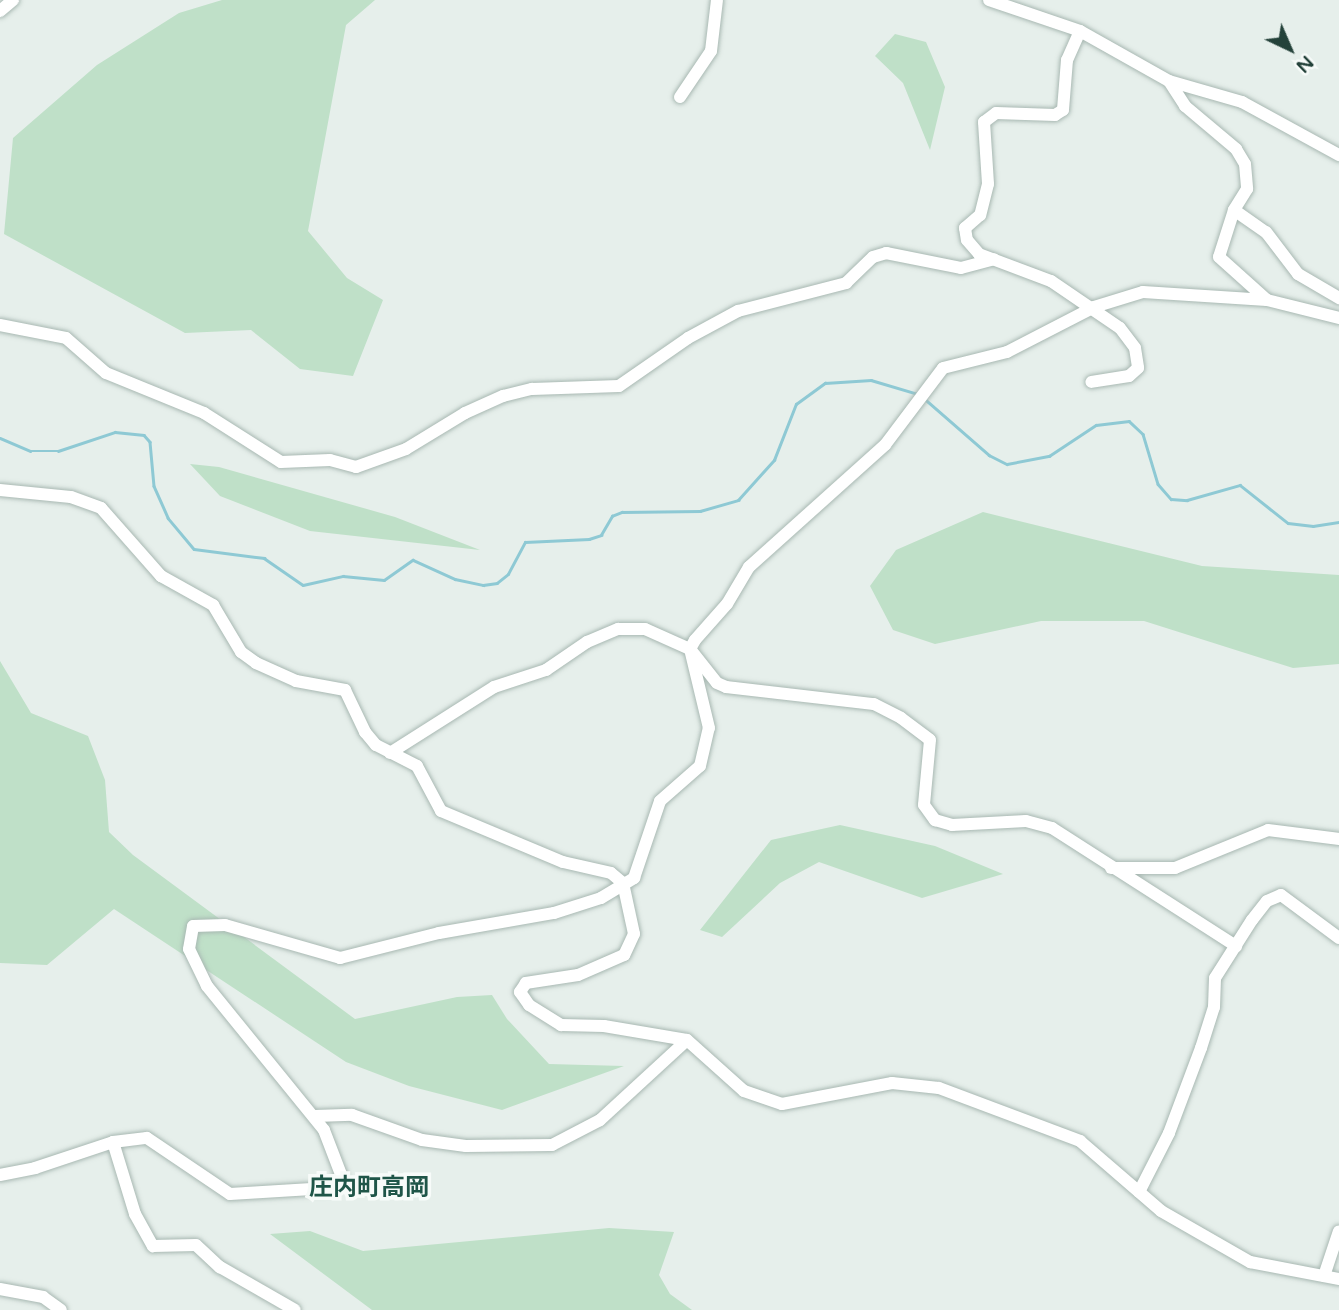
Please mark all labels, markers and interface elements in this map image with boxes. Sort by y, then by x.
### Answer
north arrow [1255,14,1325,84]
text: N [1291,51,1318,77]
district label: 庄内町高岡 [309,1174,429,1202]

